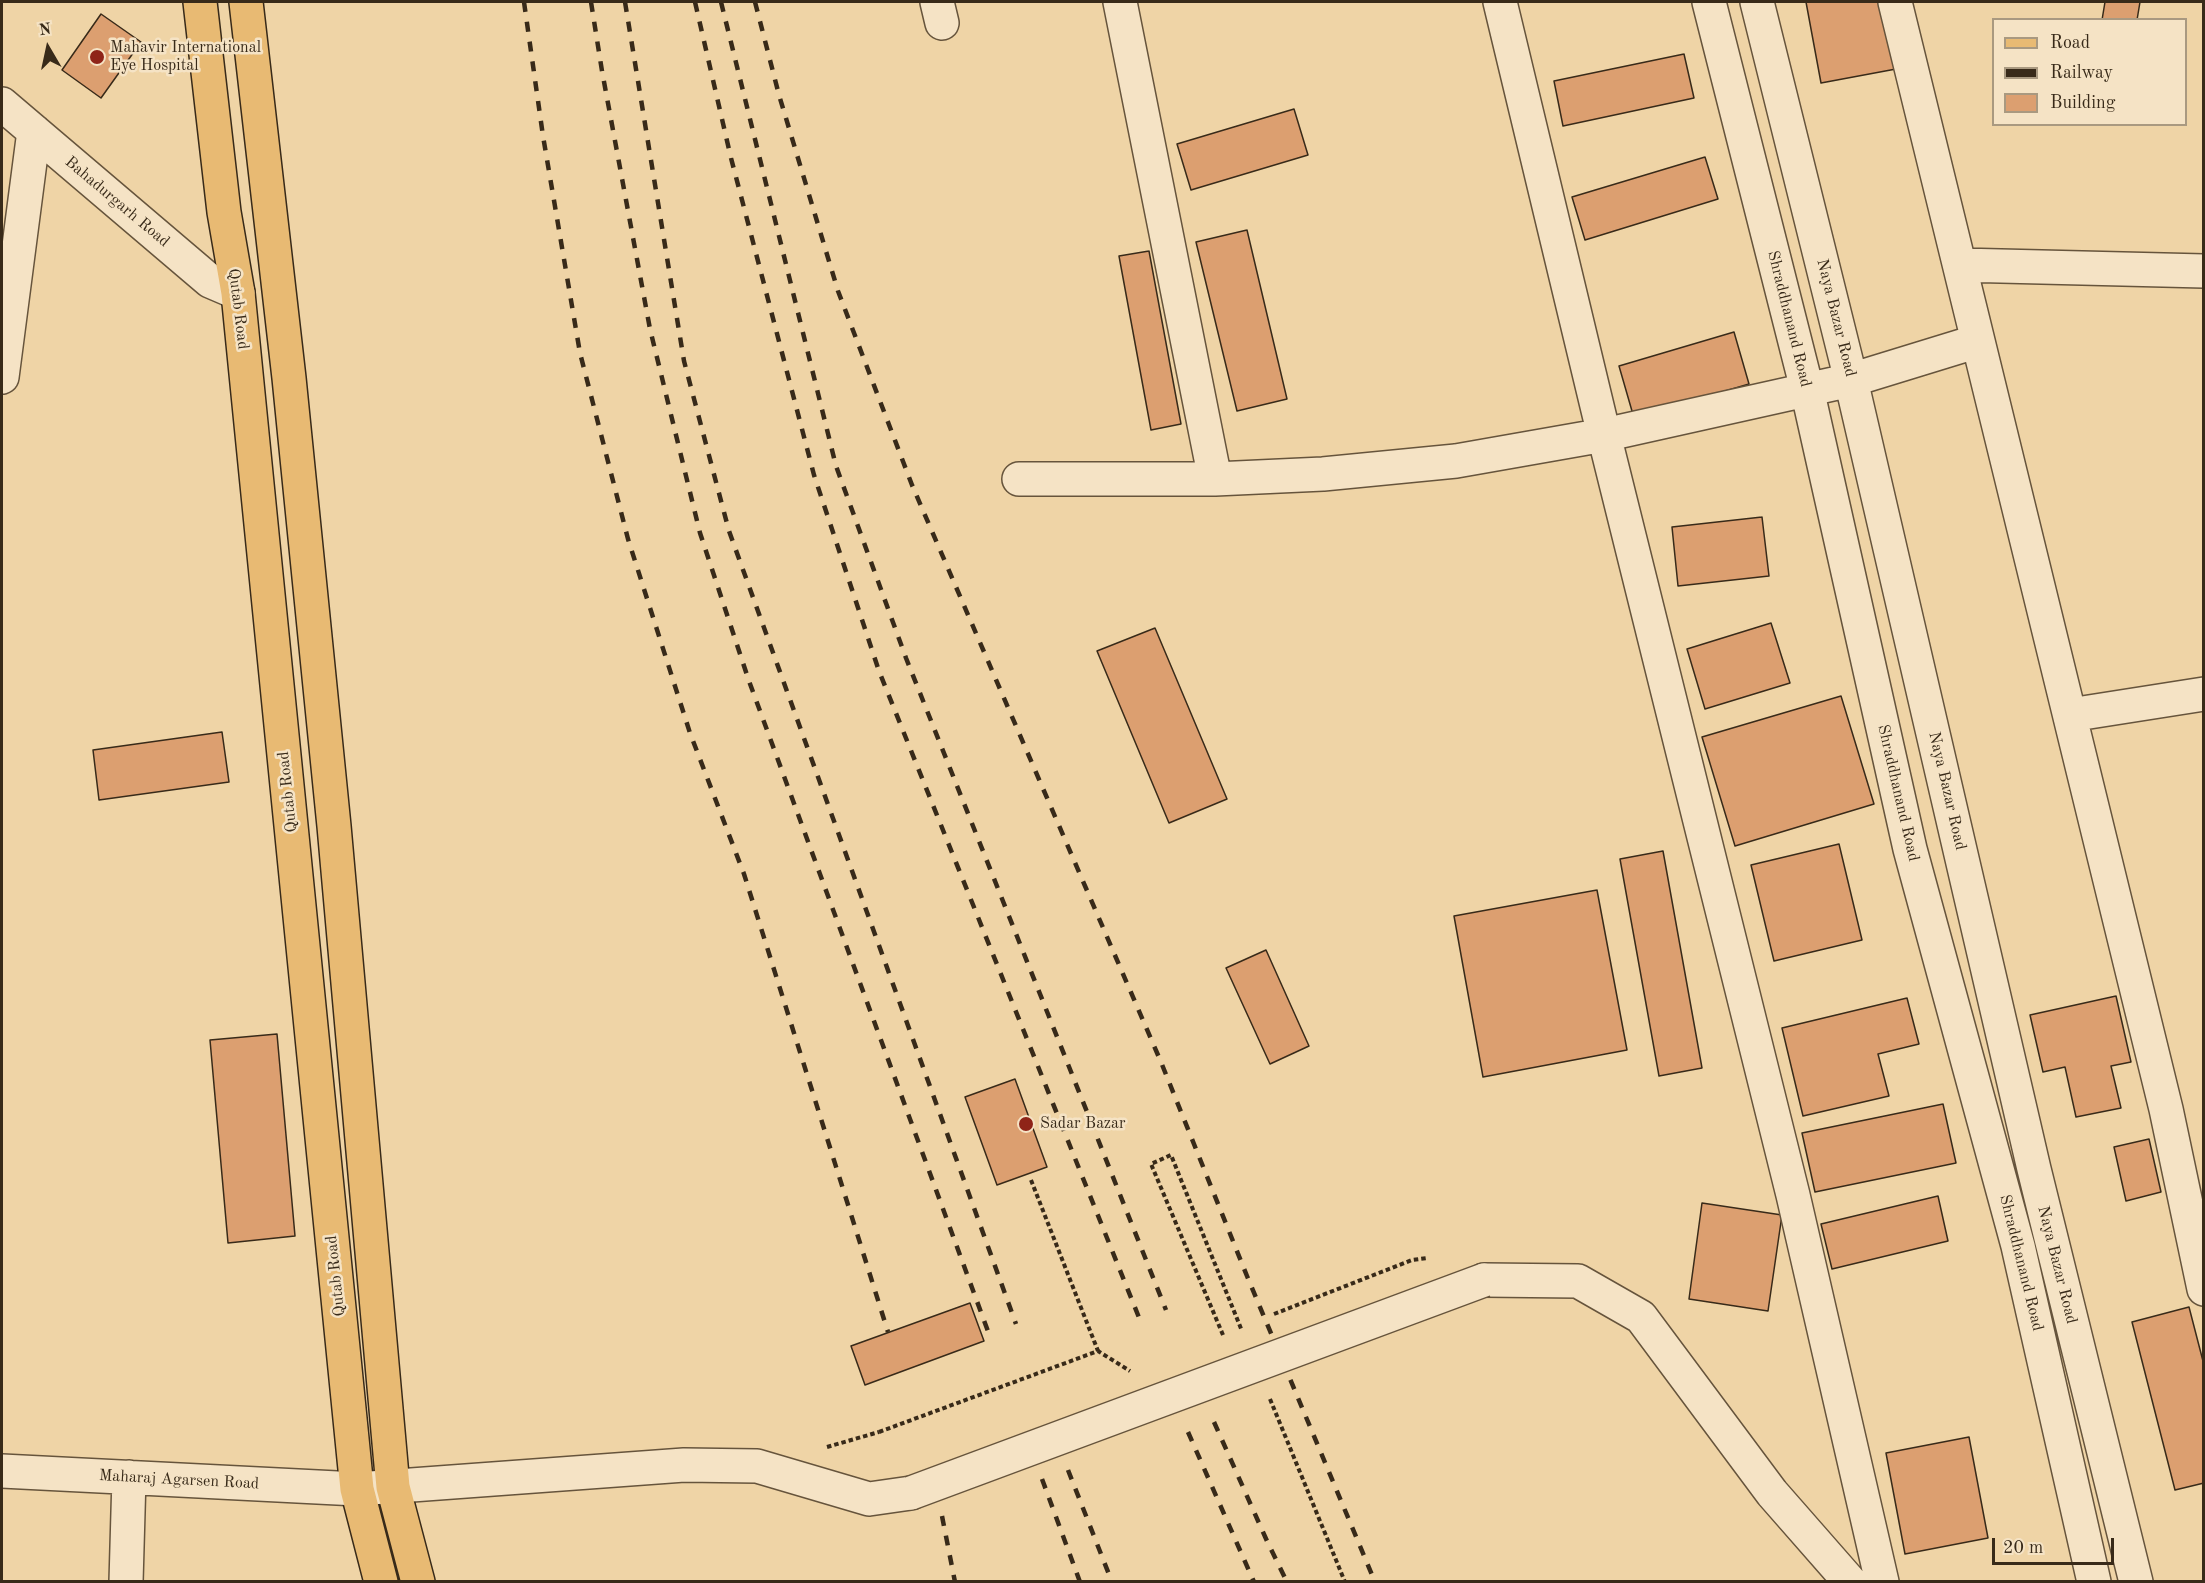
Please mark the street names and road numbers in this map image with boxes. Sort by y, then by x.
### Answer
street label: Bahadurgarh Road [61,153,173,251]
street label: Shraddhanand Road [1763,249,1815,389]
street label: Naya Bazar Road [1812,257,1860,379]
street label: Qutab Road [224,267,252,351]
street label: Shraddhanand Road [1873,723,1923,863]
street label: Naya Bazar Road [1924,730,1970,852]
street label: Qutab Road [274,750,302,834]
street label: Shraddhanand Road [1995,1193,2047,1333]
street label: Naya Bazar Road [2033,1204,2081,1326]
street label: Qutab Road [322,1234,350,1318]
street label: Maharaj Agarsen Road [98,1466,260,1494]

